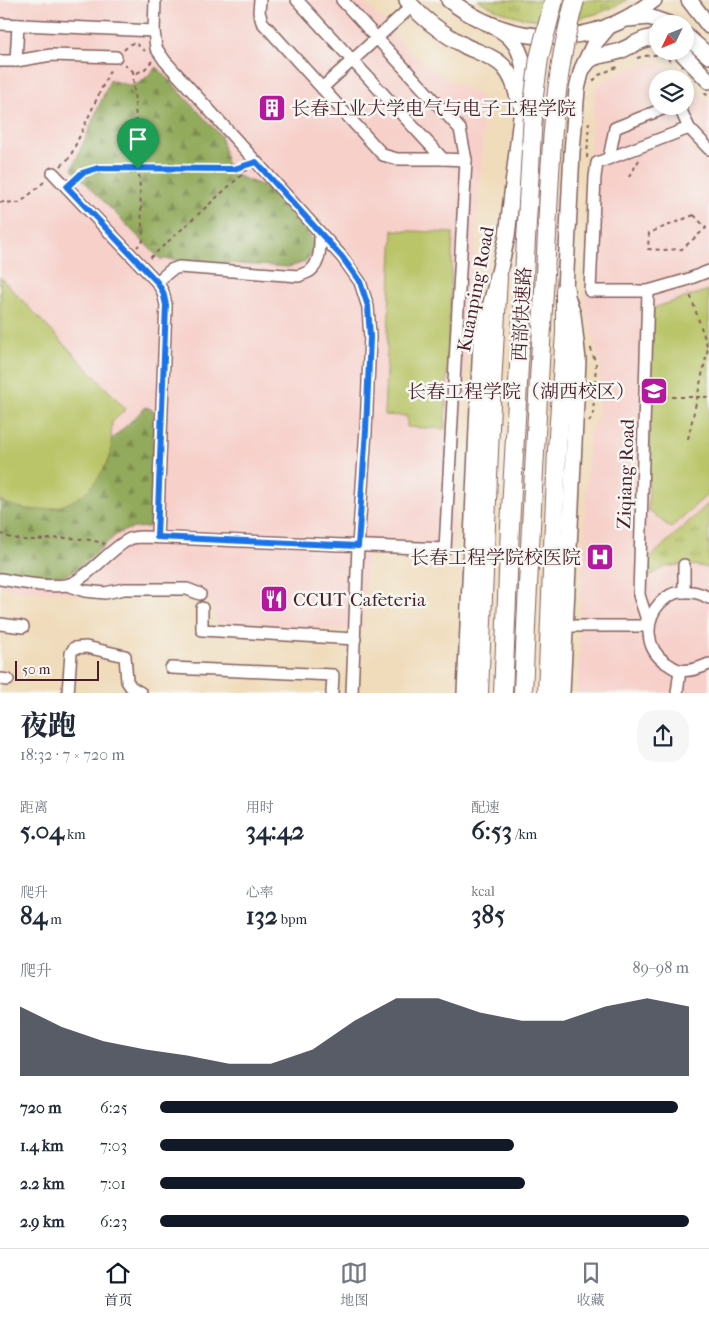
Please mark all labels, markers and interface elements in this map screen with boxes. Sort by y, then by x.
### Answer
north arrow [649,15,694,60]
map controls [649,15,694,115]
button: layers [649,70,694,115]
building icon: 长春工业大学电气与电子工程学院 [257,93,287,123]
place label: 长春工业大学电气与电子工程学院 [291,98,576,120]
pin [117,118,159,169]
icon: arrive [124,125,152,153]
street label: Kuanping Road [453,224,499,354]
street label: 西部快速路 [509,266,535,362]
school or university icon: 长春工程学院（湖西校区） [639,376,669,406]
place label: 长春工程学院（湖西校区） [407,381,635,403]
street label: Ziqiang Road [613,418,639,529]
hospital icon: 长春工程学院校医院 [585,542,615,572]
place label: 长春工程学院校医院 [410,547,581,569]
restaurant icon: CCUT Cafeteria [259,584,289,614]
place label: CCUT Cafeteria [293,589,426,611]
scale bar [15,658,99,681]
text: 50 m [22,661,50,678]
text: 夜跑 [20,709,76,742]
button: share [637,710,689,762]
text: 18:32 · 7 × 720 m [20,745,125,764]
text: 距离 [20,799,48,816]
text: 用时 [246,799,274,816]
text: 配速 [471,799,499,816]
text: 5.04 [20,816,64,845]
text: 34:42 [246,816,304,845]
text: 6:53 [471,816,512,845]
text: km [64,826,86,843]
text: /km [512,826,537,843]
text: kcal [471,883,495,900]
text: 爬升 [20,884,48,901]
text: 心率 [246,884,274,901]
text: 385 [471,900,505,929]
text: 84 [20,901,47,930]
text: 132 [246,901,278,930]
text: m [47,911,62,928]
text: bpm [278,911,307,928]
text: 89–98 m [632,958,689,977]
text: 爬升 [20,961,52,980]
text: 720 m [20,1098,61,1117]
text: 6:25 [100,1098,128,1117]
text: 1.4 km [20,1136,64,1155]
text: 7:03 [100,1136,127,1155]
text: 2.2 km [20,1174,65,1193]
text: 7:01 [100,1174,126,1193]
text: 2.9 km [20,1212,64,1231]
text: 6:23 [100,1212,127,1231]
tab: 首页 [104,1259,132,1309]
tab: 地图 [340,1259,368,1309]
tab: 收藏 [577,1259,605,1309]

